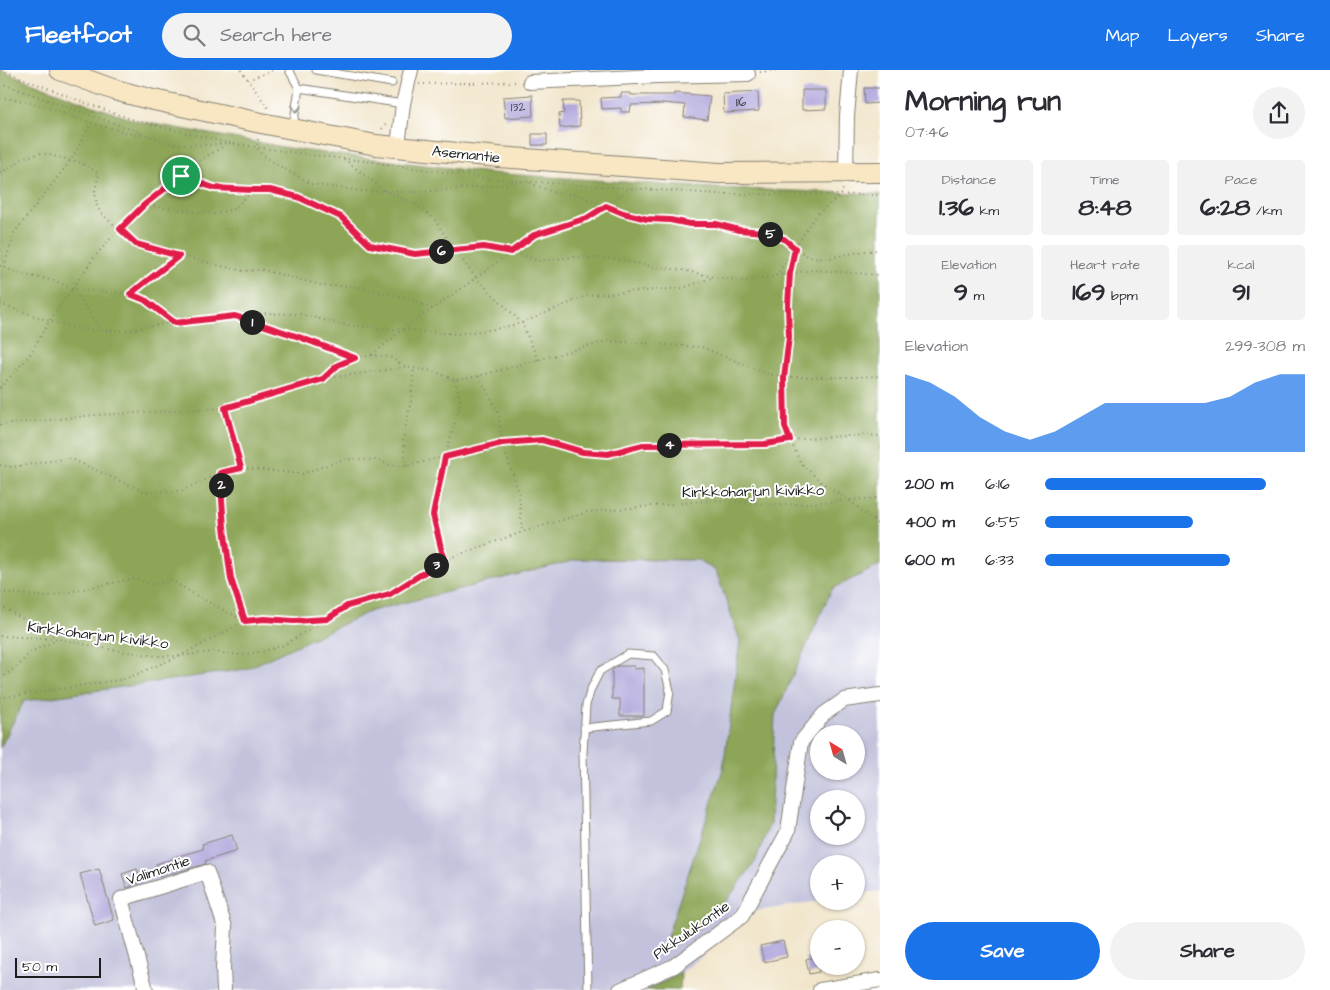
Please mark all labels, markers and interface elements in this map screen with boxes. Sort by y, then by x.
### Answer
search box [162,13,512,58]
text: Fleetfoot [25,18,132,52]
icon: search [180,21,208,49]
text: Search here [220,22,332,49]
text: Map [1105,23,1139,48]
text: Layers [1167,23,1228,48]
text: Share [1256,23,1305,48]
text: Morning run [905,82,1061,121]
button: share [1253,87,1305,139]
house number: 116 [736,94,747,111]
house number: 132 [511,99,525,116]
one-way arrow [291,104,301,113]
text: 07:46 [905,121,949,143]
street label: Asemantie [431,140,501,169]
pin [160,155,202,197]
icon: arrive [167,162,195,190]
text: Distance [942,170,996,190]
text: Time [1090,170,1120,190]
text: Pace [1225,170,1257,190]
text: 1.36 [939,190,974,225]
text: 8:48 [1078,190,1132,225]
text: 6:28 [1200,190,1250,225]
text: km [974,201,999,221]
text: /km [1250,201,1282,221]
pin: 5 [758,222,782,246]
text: 5 [766,224,775,244]
pin: 6 [428,238,454,264]
text: 6 [437,241,446,261]
text: Elevation [941,255,997,275]
text: Heart rate [1070,255,1140,275]
text: kcal [1228,255,1254,275]
text: 9 [954,275,968,310]
text: 169 [1072,275,1105,310]
text: 91 [1232,275,1250,310]
text: m [968,286,984,306]
text: bpm [1105,286,1138,306]
pin: 1 [240,310,264,334]
text: 1 [252,312,253,332]
text: Elevation [905,335,968,357]
text: 299–308 m [1225,335,1305,357]
pin: 4 [656,432,682,458]
text: 4 [665,435,674,455]
pin: 2 [208,472,234,498]
text: 200 m [905,473,953,495]
text: 6:16 [985,473,1010,495]
text: 2 [217,475,226,495]
street label: Kirkkoharjun kivikko [682,480,825,503]
text: 400 m [905,511,955,533]
text: 6:55 [985,511,1020,533]
text: 600 m [905,549,954,571]
text: 6:33 [985,549,1014,571]
pin: 3 [424,552,448,578]
text: 3 [433,555,440,575]
street label: Kirkkoharjun kivikko [26,616,170,655]
north arrow [810,725,865,780]
map controls [810,725,865,975]
button: locate [810,790,865,845]
street label: Valimontie [124,850,193,891]
button: + [810,855,865,910]
street label: Pikkulukontie [649,896,734,965]
button: − [810,920,865,975]
button: Save [905,922,1100,980]
button: Share [1110,922,1305,980]
scale bar [15,955,101,978]
text: 50 m [22,957,57,977]

